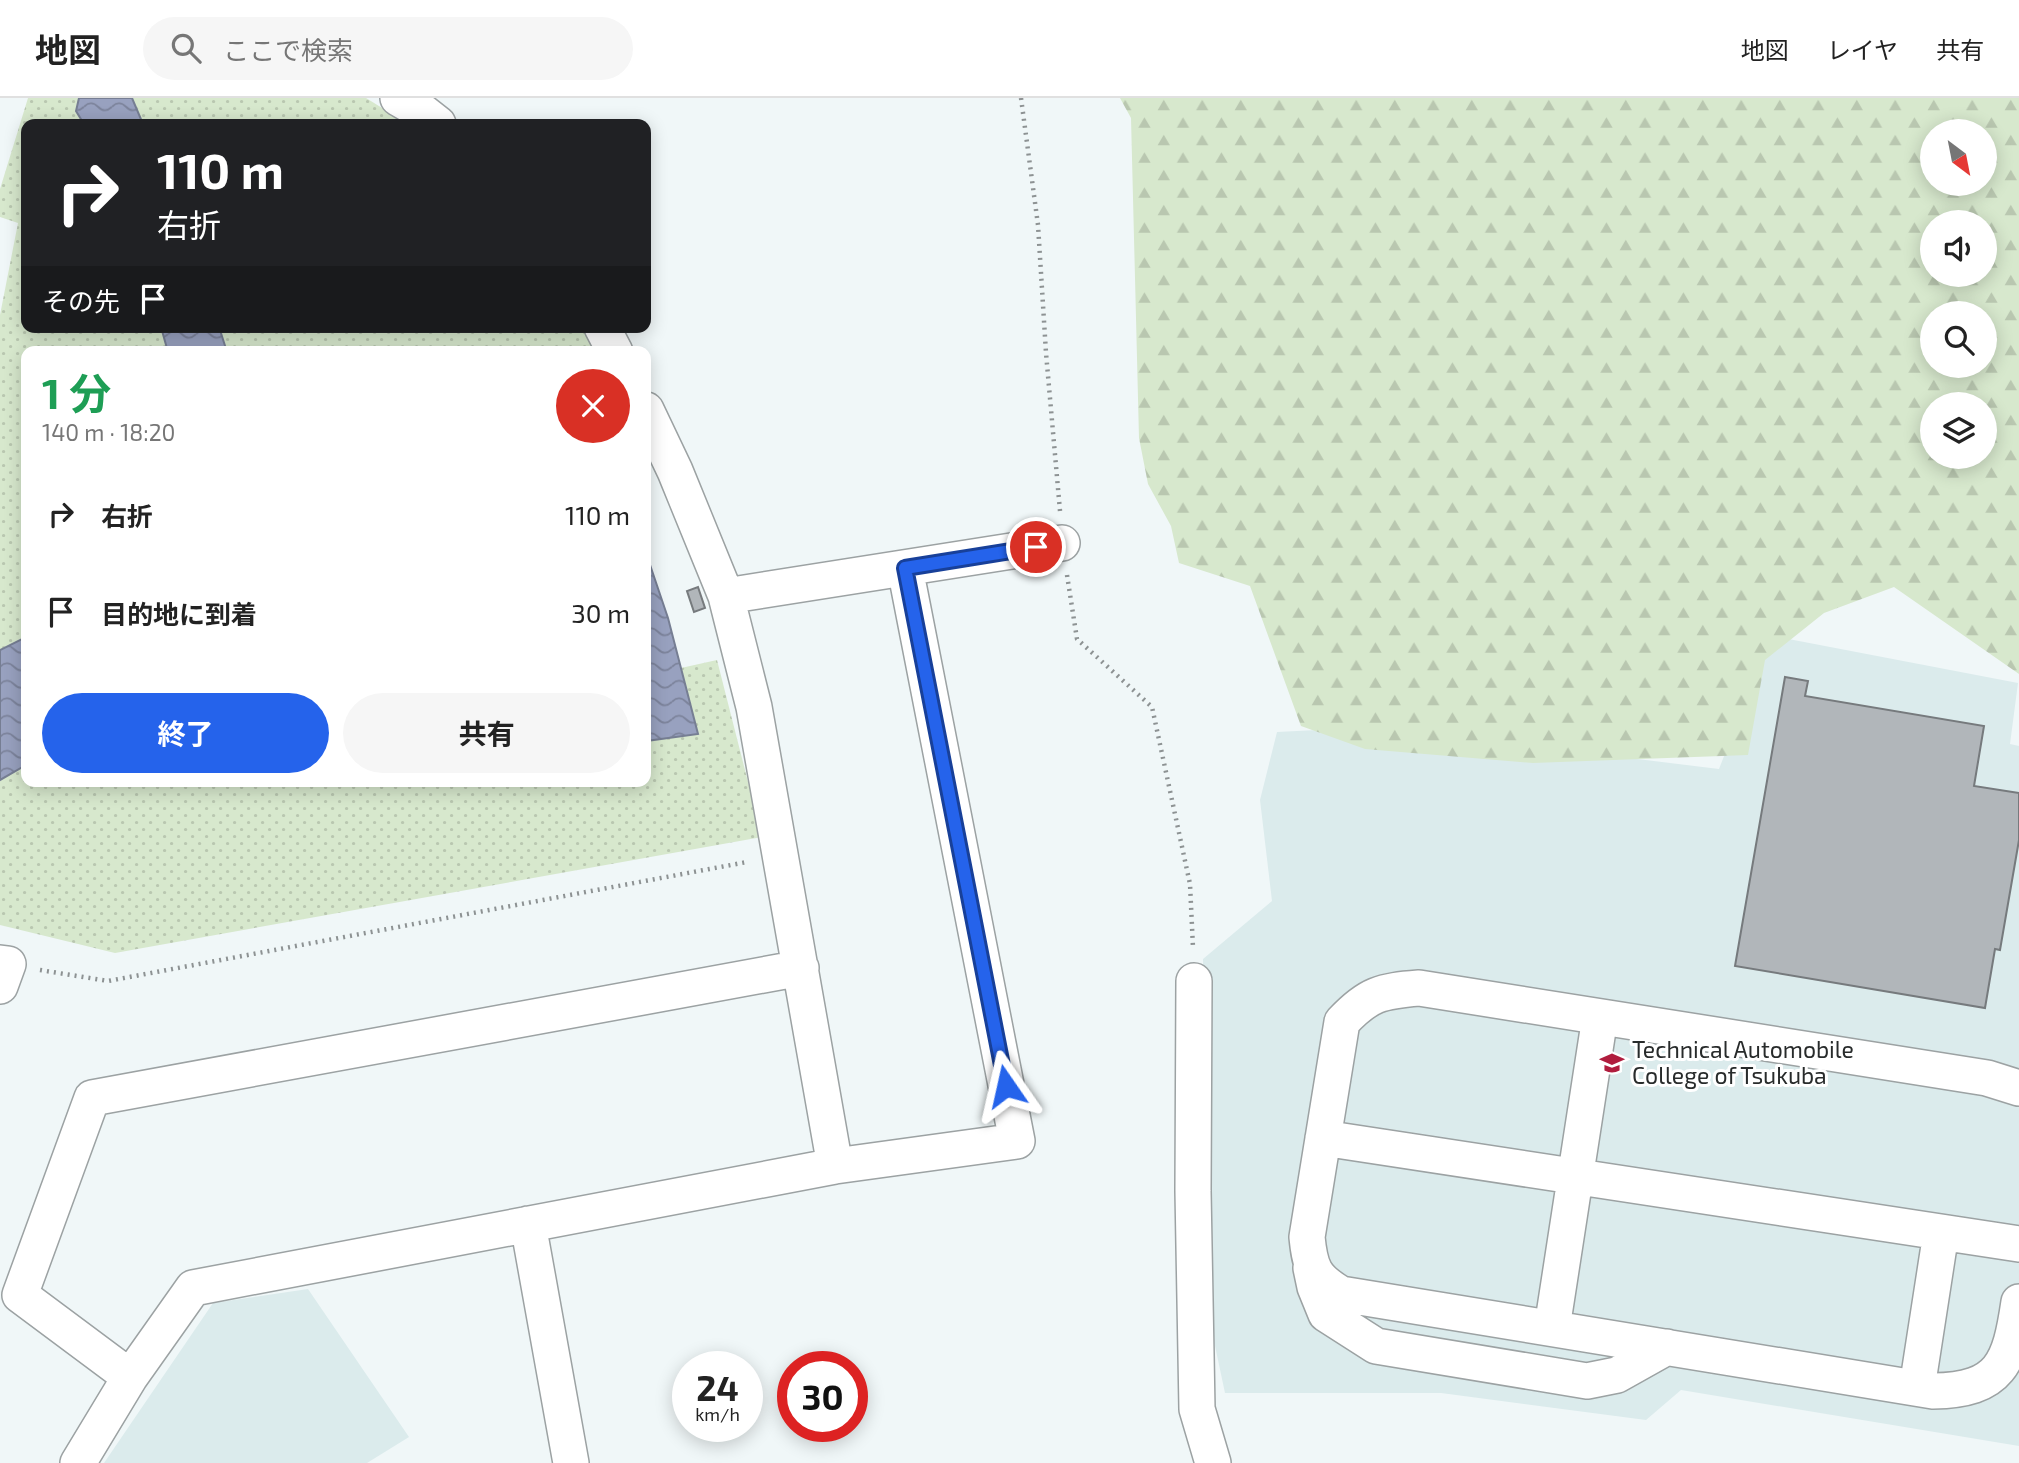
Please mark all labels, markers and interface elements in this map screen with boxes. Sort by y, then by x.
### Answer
search box [143,17,633,80]
text: 地図 [35,29,101,69]
icon: search [167,29,205,67]
text: ここで検索 [223,34,353,65]
text: 地図 [1741,35,1789,64]
text: レイヤ [1827,35,1898,64]
text: 共有 [1936,35,1984,64]
north arrow [1920,119,1997,196]
map controls [1920,119,1997,469]
text: 110 m [157,140,284,199]
icon: right [42,147,133,238]
text: 右折 [157,205,221,243]
button: sound [1920,210,1997,287]
icon: arrive [134,280,172,318]
text: その先 [42,285,120,316]
button: search [1920,301,1997,378]
text: 1 分 [42,367,111,417]
button: close [556,369,630,443]
button: layers [1920,392,1997,469]
text: 140 m · 18:20 [42,418,175,446]
icon: right [42,495,80,533]
text: 110 m [565,499,630,530]
text: 右折 [101,500,153,531]
pin [1006,517,1066,577]
icon: arrive [1017,528,1055,566]
icon: arrive [42,593,80,631]
text: 30 m [571,597,630,628]
text: 目的地に到着 [101,598,257,629]
button: 終了 [42,693,329,773]
button: 共有 [343,693,630,773]
place label: Technical Automobile College of Tsukuba [1632,1035,1854,1089]
position arrow [969,1049,1043,1123]
school or university icon: Technical Automobile College of Tsukuba [1598,1049,1626,1077]
speed limit sign: 30 [777,1351,868,1442]
text: 24 [696,1366,739,1408]
text: km/h [695,1403,740,1425]

